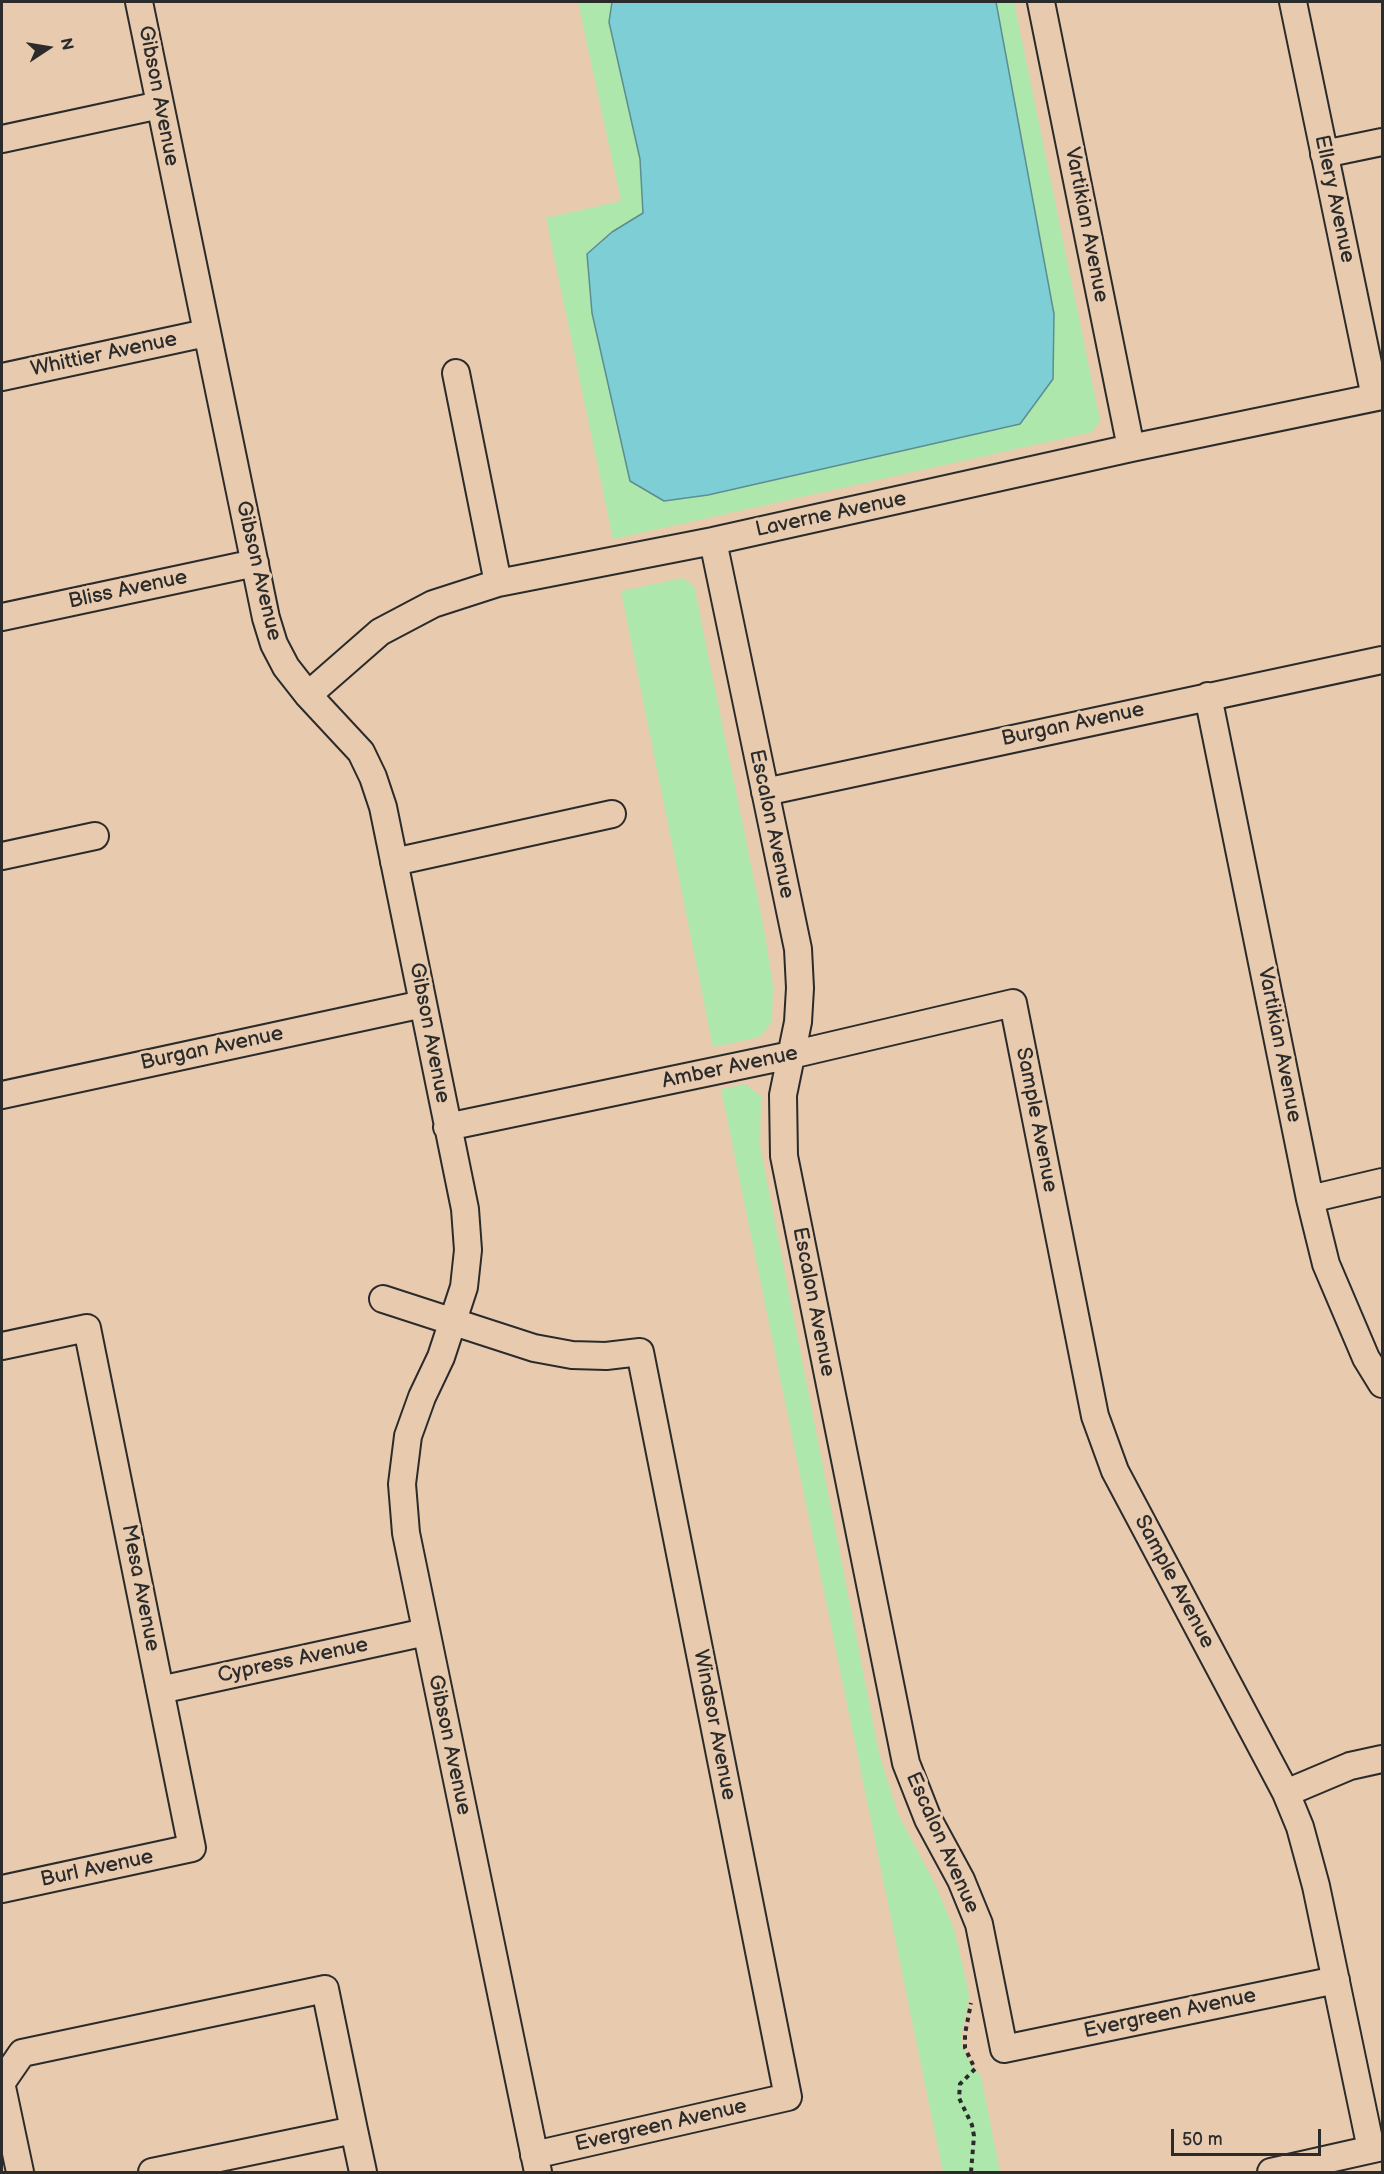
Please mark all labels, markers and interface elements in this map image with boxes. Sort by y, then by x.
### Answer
north arrow [18,18,78,78]
street label: Gibson Avenue [132,24,184,168]
text: N [56,36,77,52]
street label: Ellery Avenue [1308,133,1360,265]
street label: Vartikian Avenue [1059,145,1113,305]
street label: Whittier Avenue [29,327,179,383]
street label: Laverne Avenue [753,487,909,543]
street label: Gibson Avenue [230,499,286,643]
street label: Bliss Avenue [66,565,190,615]
street label: Burgan Avenue [999,698,1147,752]
street label: Escalon Avenue [743,747,799,901]
street label: Gibson Avenue [403,961,455,1105]
street label: Vartikian Avenue [1252,965,1306,1125]
street label: Burgan Avenue [138,1022,286,1076]
street label: Amber Avenue [660,1041,800,1095]
street label: Sample Avenue [1010,1045,1062,1195]
street label: Escalon Avenue [786,1225,840,1379]
street label: Sample Avenue [1128,1511,1220,1653]
street label: Mesa Avenue [115,1522,165,1654]
street label: Cypress Avenue [215,1633,371,1689]
street label: Windsor Avenue [687,1648,741,1802]
street label: Gibson Avenue [422,1673,476,1817]
street label: Escalon Avenue [900,1769,984,1917]
street label: Burl Avenue [38,1845,156,1893]
street label: Evergreen Avenue [1082,1983,1258,2045]
street label: Evergreen Avenue [573,2094,749,2158]
scale bar [1174,2117,1324,2155]
text: 50 m [1182,2129,1223,2150]

